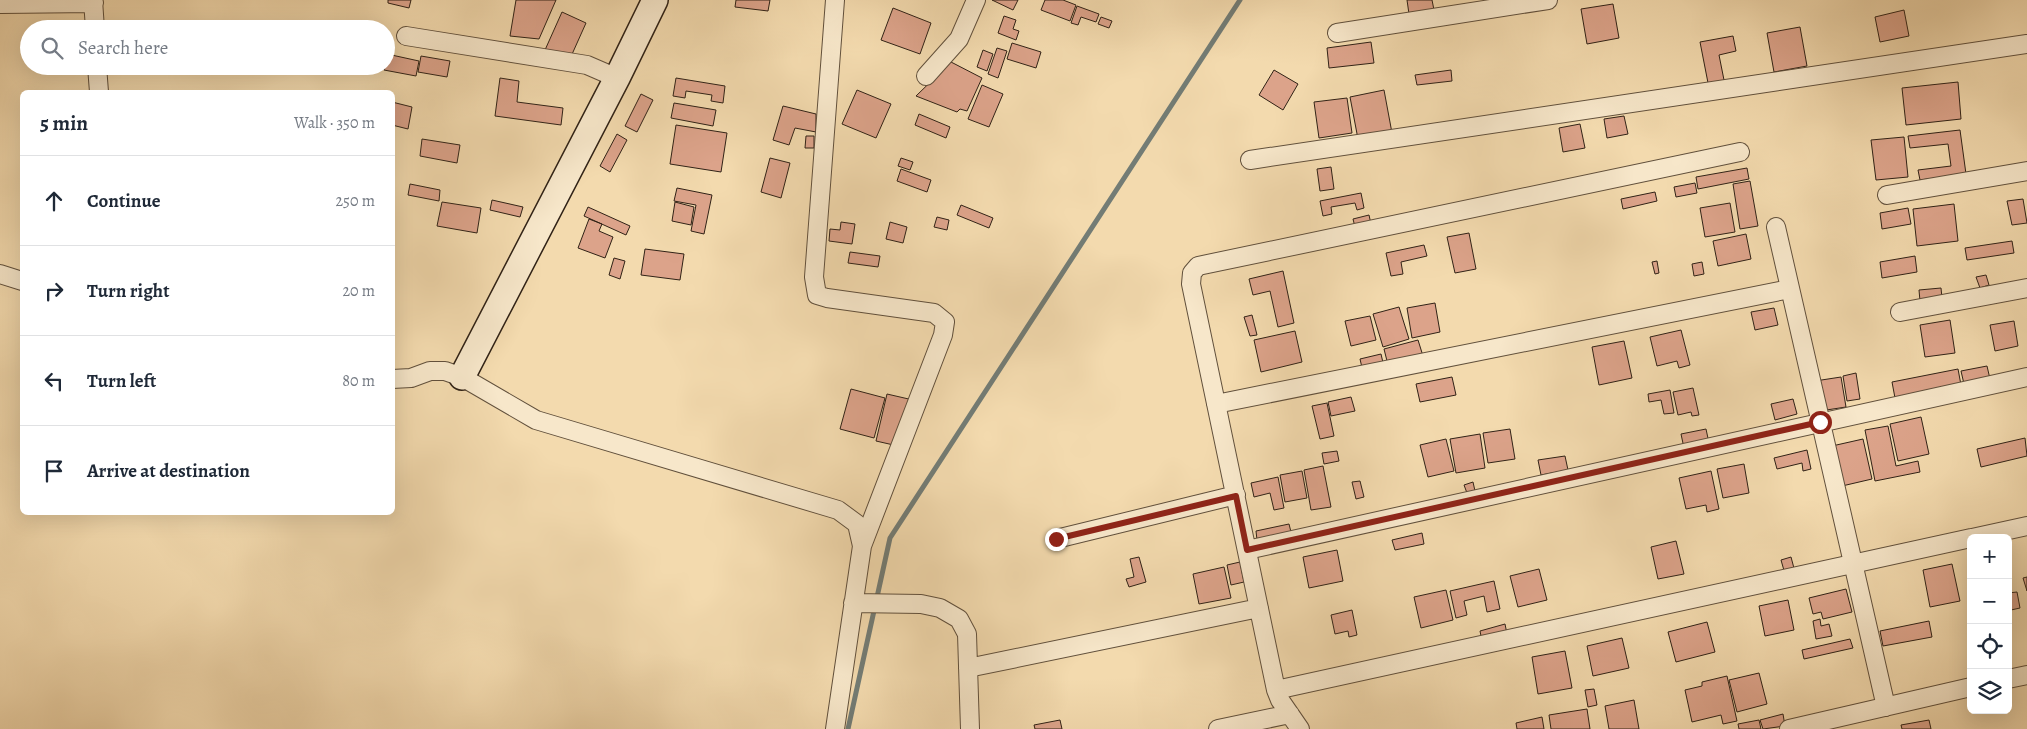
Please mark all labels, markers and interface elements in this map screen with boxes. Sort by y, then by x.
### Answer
search box [20,20,395,75]
icon: search [38,34,66,62]
text: Search here [78,35,168,61]
text: 5 min [40,109,88,137]
text: Walk · 350 m [294,112,375,134]
icon: ahead [40,187,68,215]
text: Continue [87,188,161,214]
text: 250 m [336,190,375,212]
icon: right [40,277,68,305]
text: Turn right [87,278,169,304]
text: 20 m [342,280,375,302]
icon: left [40,367,68,395]
text: Turn left [87,368,156,394]
text: 80 m [342,370,375,392]
route start [1809,411,1832,434]
icon: arrive [40,457,68,485]
text: Arrive at destination [87,458,250,484]
route end [1045,528,1068,551]
map controls [1967,534,2012,714]
button: + [1967,534,2012,579]
button: − [1967,579,2012,624]
button: locate [1967,624,2012,669]
button: layers [1967,669,2012,714]

